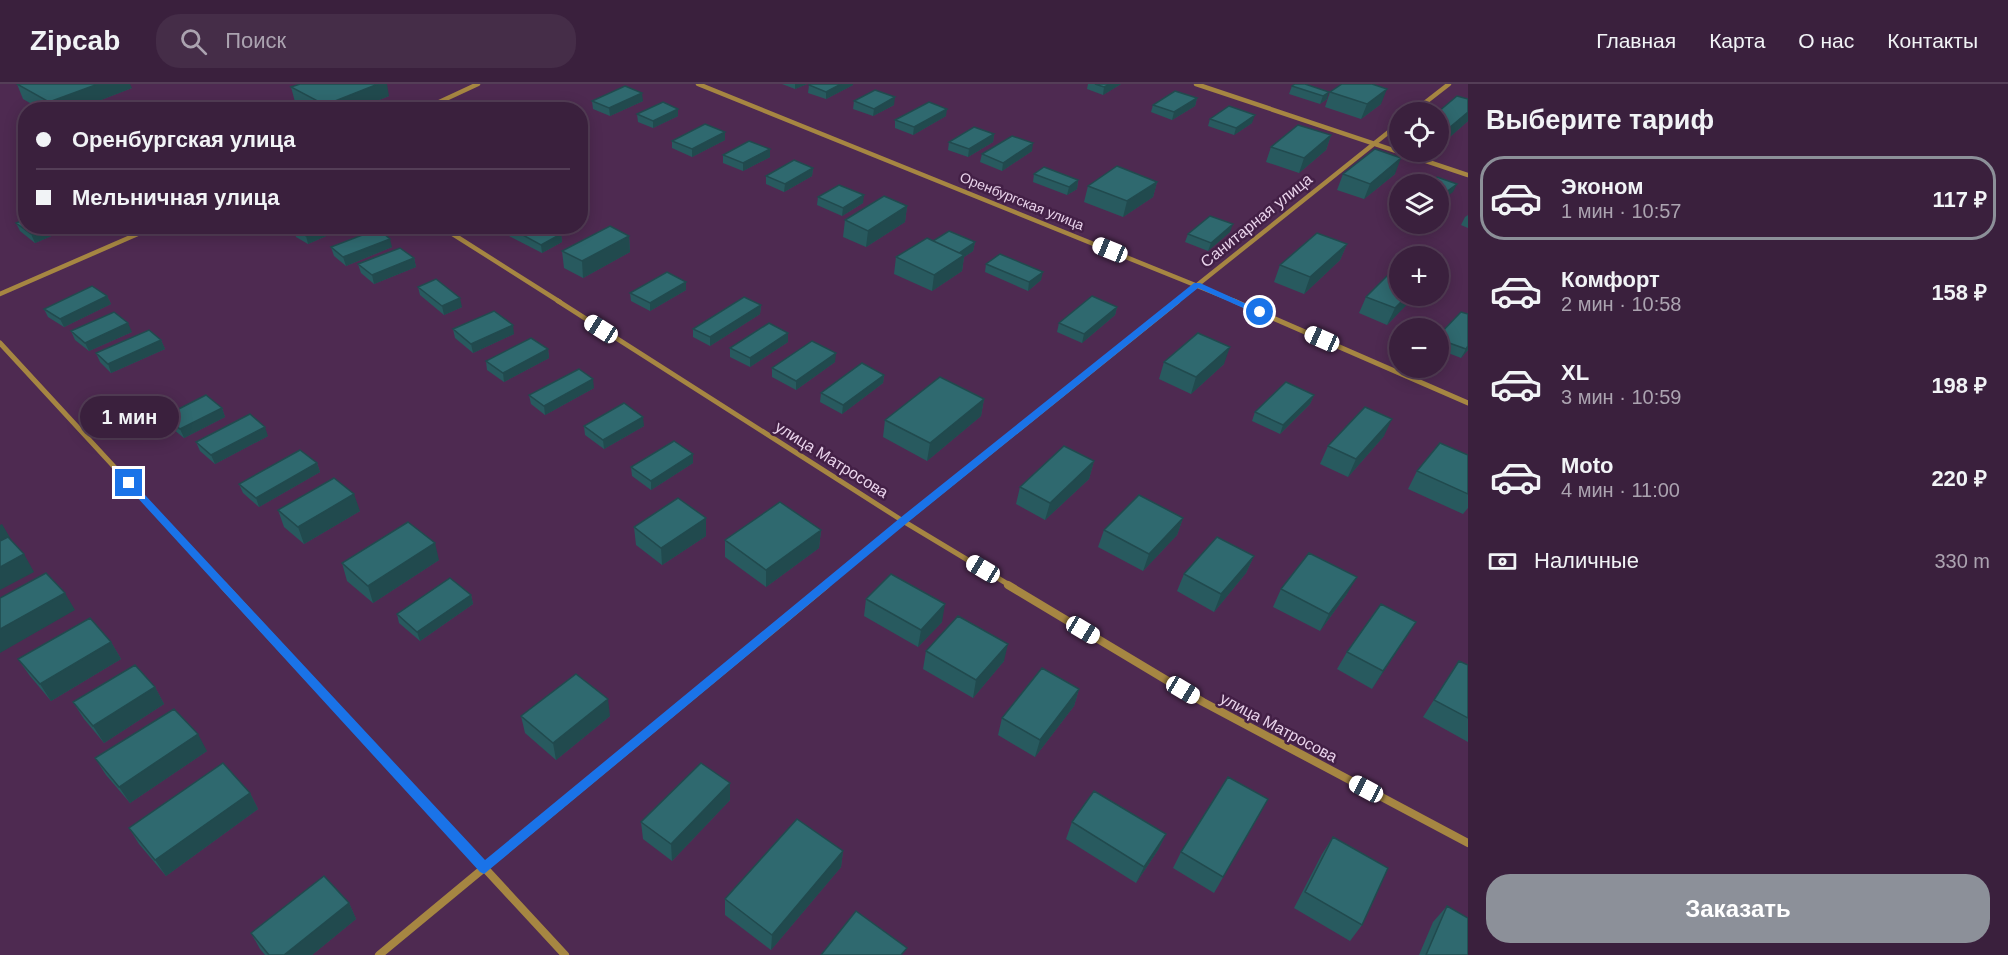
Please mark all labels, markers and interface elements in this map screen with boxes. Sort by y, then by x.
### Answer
search box [156,14,576,68]
text: Zipcab [30,25,120,56]
icon: search [177,25,210,58]
text: Поиск [225,28,286,53]
text: Главная [1596,29,1676,52]
text: Карта [1709,29,1765,52]
text: О нас [1798,29,1854,52]
text: Контакты [1887,29,1978,52]
map controls [1389,102,1449,378]
button: locate [1389,102,1449,162]
text: Выберите тариф [1486,105,1714,135]
text: Оренбургская улица [72,127,296,152]
street label: Оренбургская улица [958,169,1087,233]
street label: Санитарная улица [1197,170,1315,270]
icon: car [1489,171,1543,225]
button: layers [1389,174,1449,234]
text: Эконом [1561,174,1644,199]
text: Мельничная улица [72,185,280,210]
text: 117 ₽ [1933,187,1987,212]
text: 1 мин · 10:57 [1561,200,1681,222]
car [1090,235,1130,265]
button: + [1389,246,1449,306]
icon: car [1489,264,1543,318]
text: Комфорт [1561,267,1660,292]
text: 158 ₽ [1931,280,1987,305]
text: 2 мин · 10:58 [1561,293,1681,315]
route start [1246,298,1273,325]
car [581,312,621,346]
button: − [1389,318,1449,378]
car [1302,323,1342,355]
icon: car [1489,357,1543,411]
text: XL [1561,360,1589,385]
text: 198 ₽ [1931,373,1987,398]
text: 3 мин · 10:59 [1561,386,1681,408]
callout: 1 мин [80,396,178,438]
text: 1 мин [102,406,157,428]
street label: улица Матросова [772,418,891,501]
icon: car [1489,450,1543,504]
text: Moto [1561,453,1614,478]
text: 220 ₽ [1931,466,1987,491]
route end [115,469,142,496]
text: 4 мин · 11:00 [1561,479,1680,501]
icon: cash [1486,545,1519,578]
text: Наличные [1534,548,1639,573]
text: 330 m [1934,550,1990,572]
car [963,552,1003,586]
car [1063,613,1103,647]
car [1163,673,1203,707]
street label: улица Матросова [1217,689,1340,765]
car [1346,773,1386,805]
button: Заказать [1486,874,1990,943]

